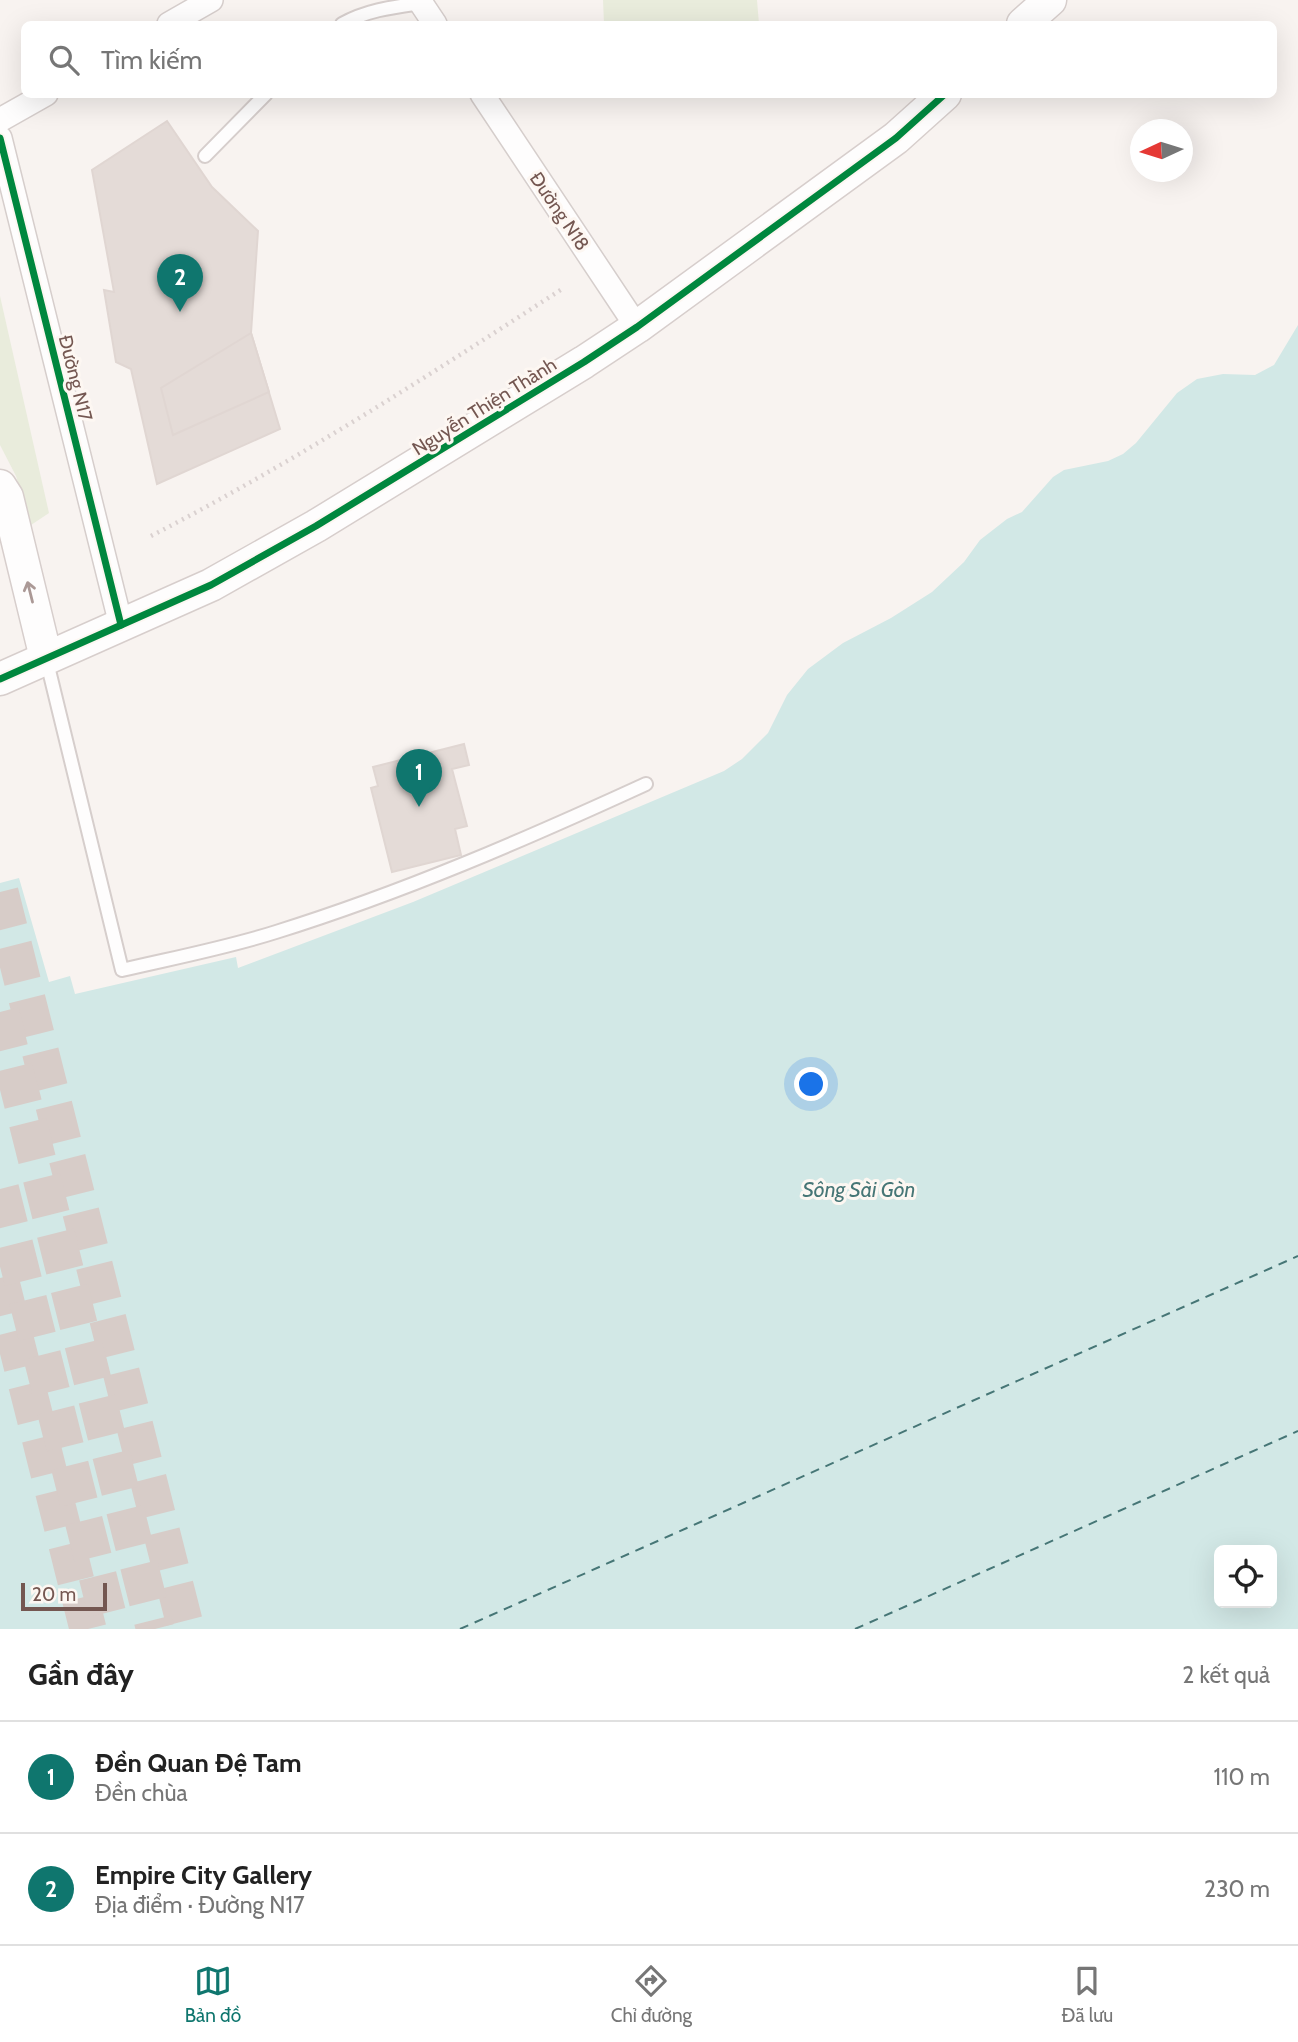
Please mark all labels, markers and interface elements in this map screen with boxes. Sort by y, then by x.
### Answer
search box [21,21,1277,98]
icon: search [45,41,83,79]
text: Tìm kiếm [101,44,202,76]
north arrow [1130,119,1193,182]
street label: Đường N18 [525,168,594,255]
pin: 2 [157,254,203,312]
street label: Đường N17 [54,333,97,424]
street label: Nguyễn Thiện Thành [408,353,561,460]
one-way arrow [22,581,36,604]
pin: 1 [396,749,442,807]
your location [794,1067,828,1101]
water label: Sông Sài Gòn [803,1177,915,1202]
map controls [1214,1545,1277,1608]
button: locate [1214,1545,1277,1608]
scale bar [21,1580,107,1612]
text: 20 m [32,1583,76,1606]
text: Gần đây [28,1656,134,1693]
text: 2 kết quả [1182,1661,1270,1689]
text: Đền Quan Đệ Tam [95,1747,302,1779]
text: 1 [47,1763,55,1791]
text: 110 m [1214,1763,1270,1791]
text: Đền chùa [95,1779,188,1807]
text: Empire City Gallery [95,1859,312,1891]
text: 2 [45,1875,57,1903]
text: 230 m [1204,1875,1270,1903]
text: Địa điểm · Đường N17 [95,1891,304,1919]
tab: Bản đồ [185,1962,241,2027]
tab: Chỉ đường [611,1962,692,2027]
tab: Đã lưu [1062,1962,1113,2027]

